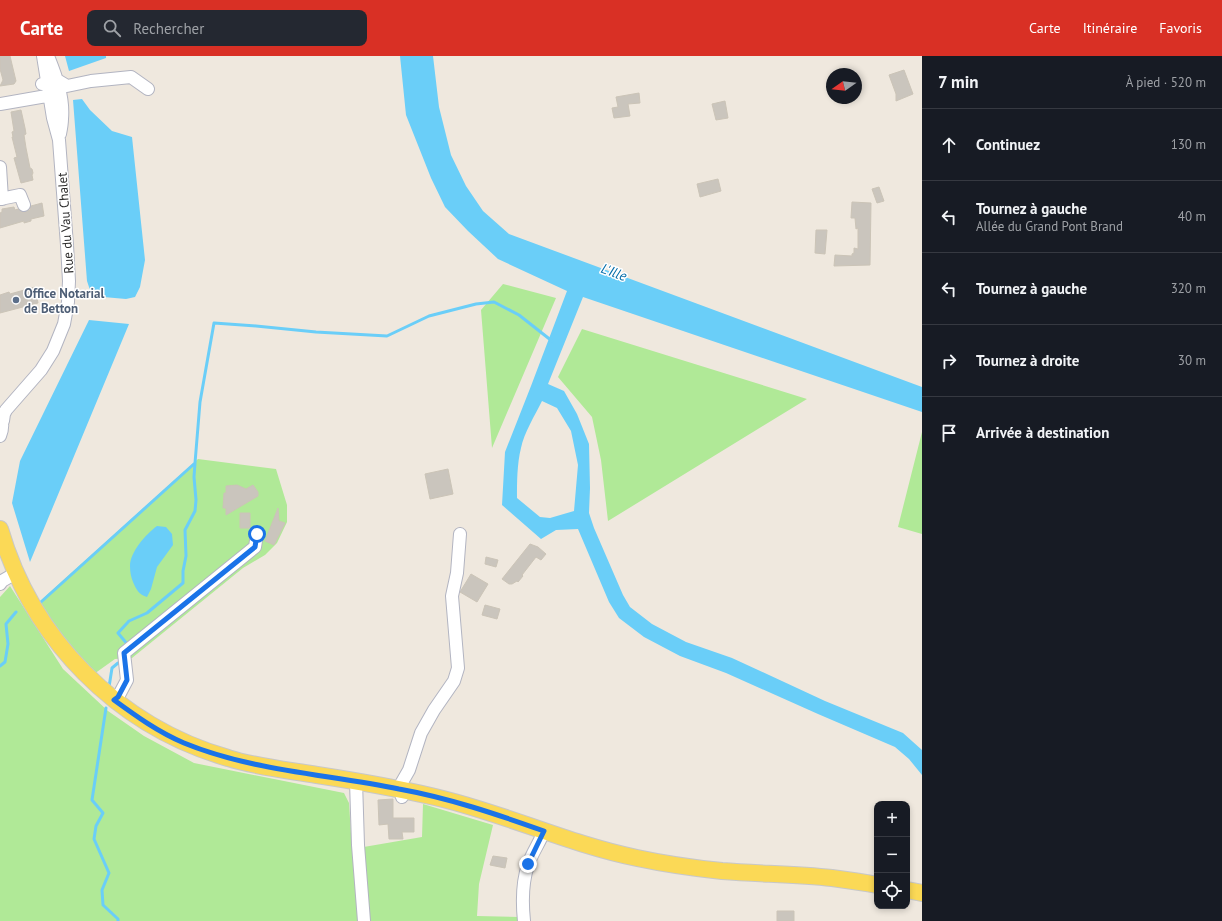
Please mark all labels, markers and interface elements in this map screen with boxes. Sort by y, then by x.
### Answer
search box [87,10,367,46]
text: Carte [20,16,63,40]
icon: search [101,17,123,39]
text: Rechercher [133,19,204,38]
text: Carte [1029,19,1061,37]
text: Itinéraire [1083,19,1137,37]
text: Favoris [1159,19,1202,37]
north arrow [826,68,862,104]
text: 7 min [938,71,979,93]
text: À pied · 520 m [1126,74,1206,91]
icon: ahead [938,134,960,156]
text: Continuez [976,135,1040,154]
text: 130 m [1171,136,1206,153]
street label: Rue du Vau Chalet [53,171,78,274]
text: Tournez à gauche [976,199,1087,218]
icon: left [938,206,960,228]
text: 40 m [1178,208,1206,225]
text: Allée du Grand Pont Brand [976,218,1123,235]
water label: L'Ille [599,259,630,285]
icon: left [938,278,960,300]
text: Tournez à gauche [976,279,1087,298]
text: 320 m [1171,280,1206,297]
place label: Office Notarial de Betton [24,285,104,317]
marker: Office Notarial de Betton [11,295,21,305]
icon: right [938,350,960,372]
text: Tournez à droite [976,351,1079,370]
text: 30 m [1178,352,1206,369]
icon: arrive [938,422,960,444]
text: Arrivée à destination [976,423,1109,442]
route start [248,525,266,543]
map controls [874,801,910,909]
button: + [874,801,910,837]
button: − [874,837,910,873]
route end [519,855,537,873]
button: locate [874,873,910,909]

